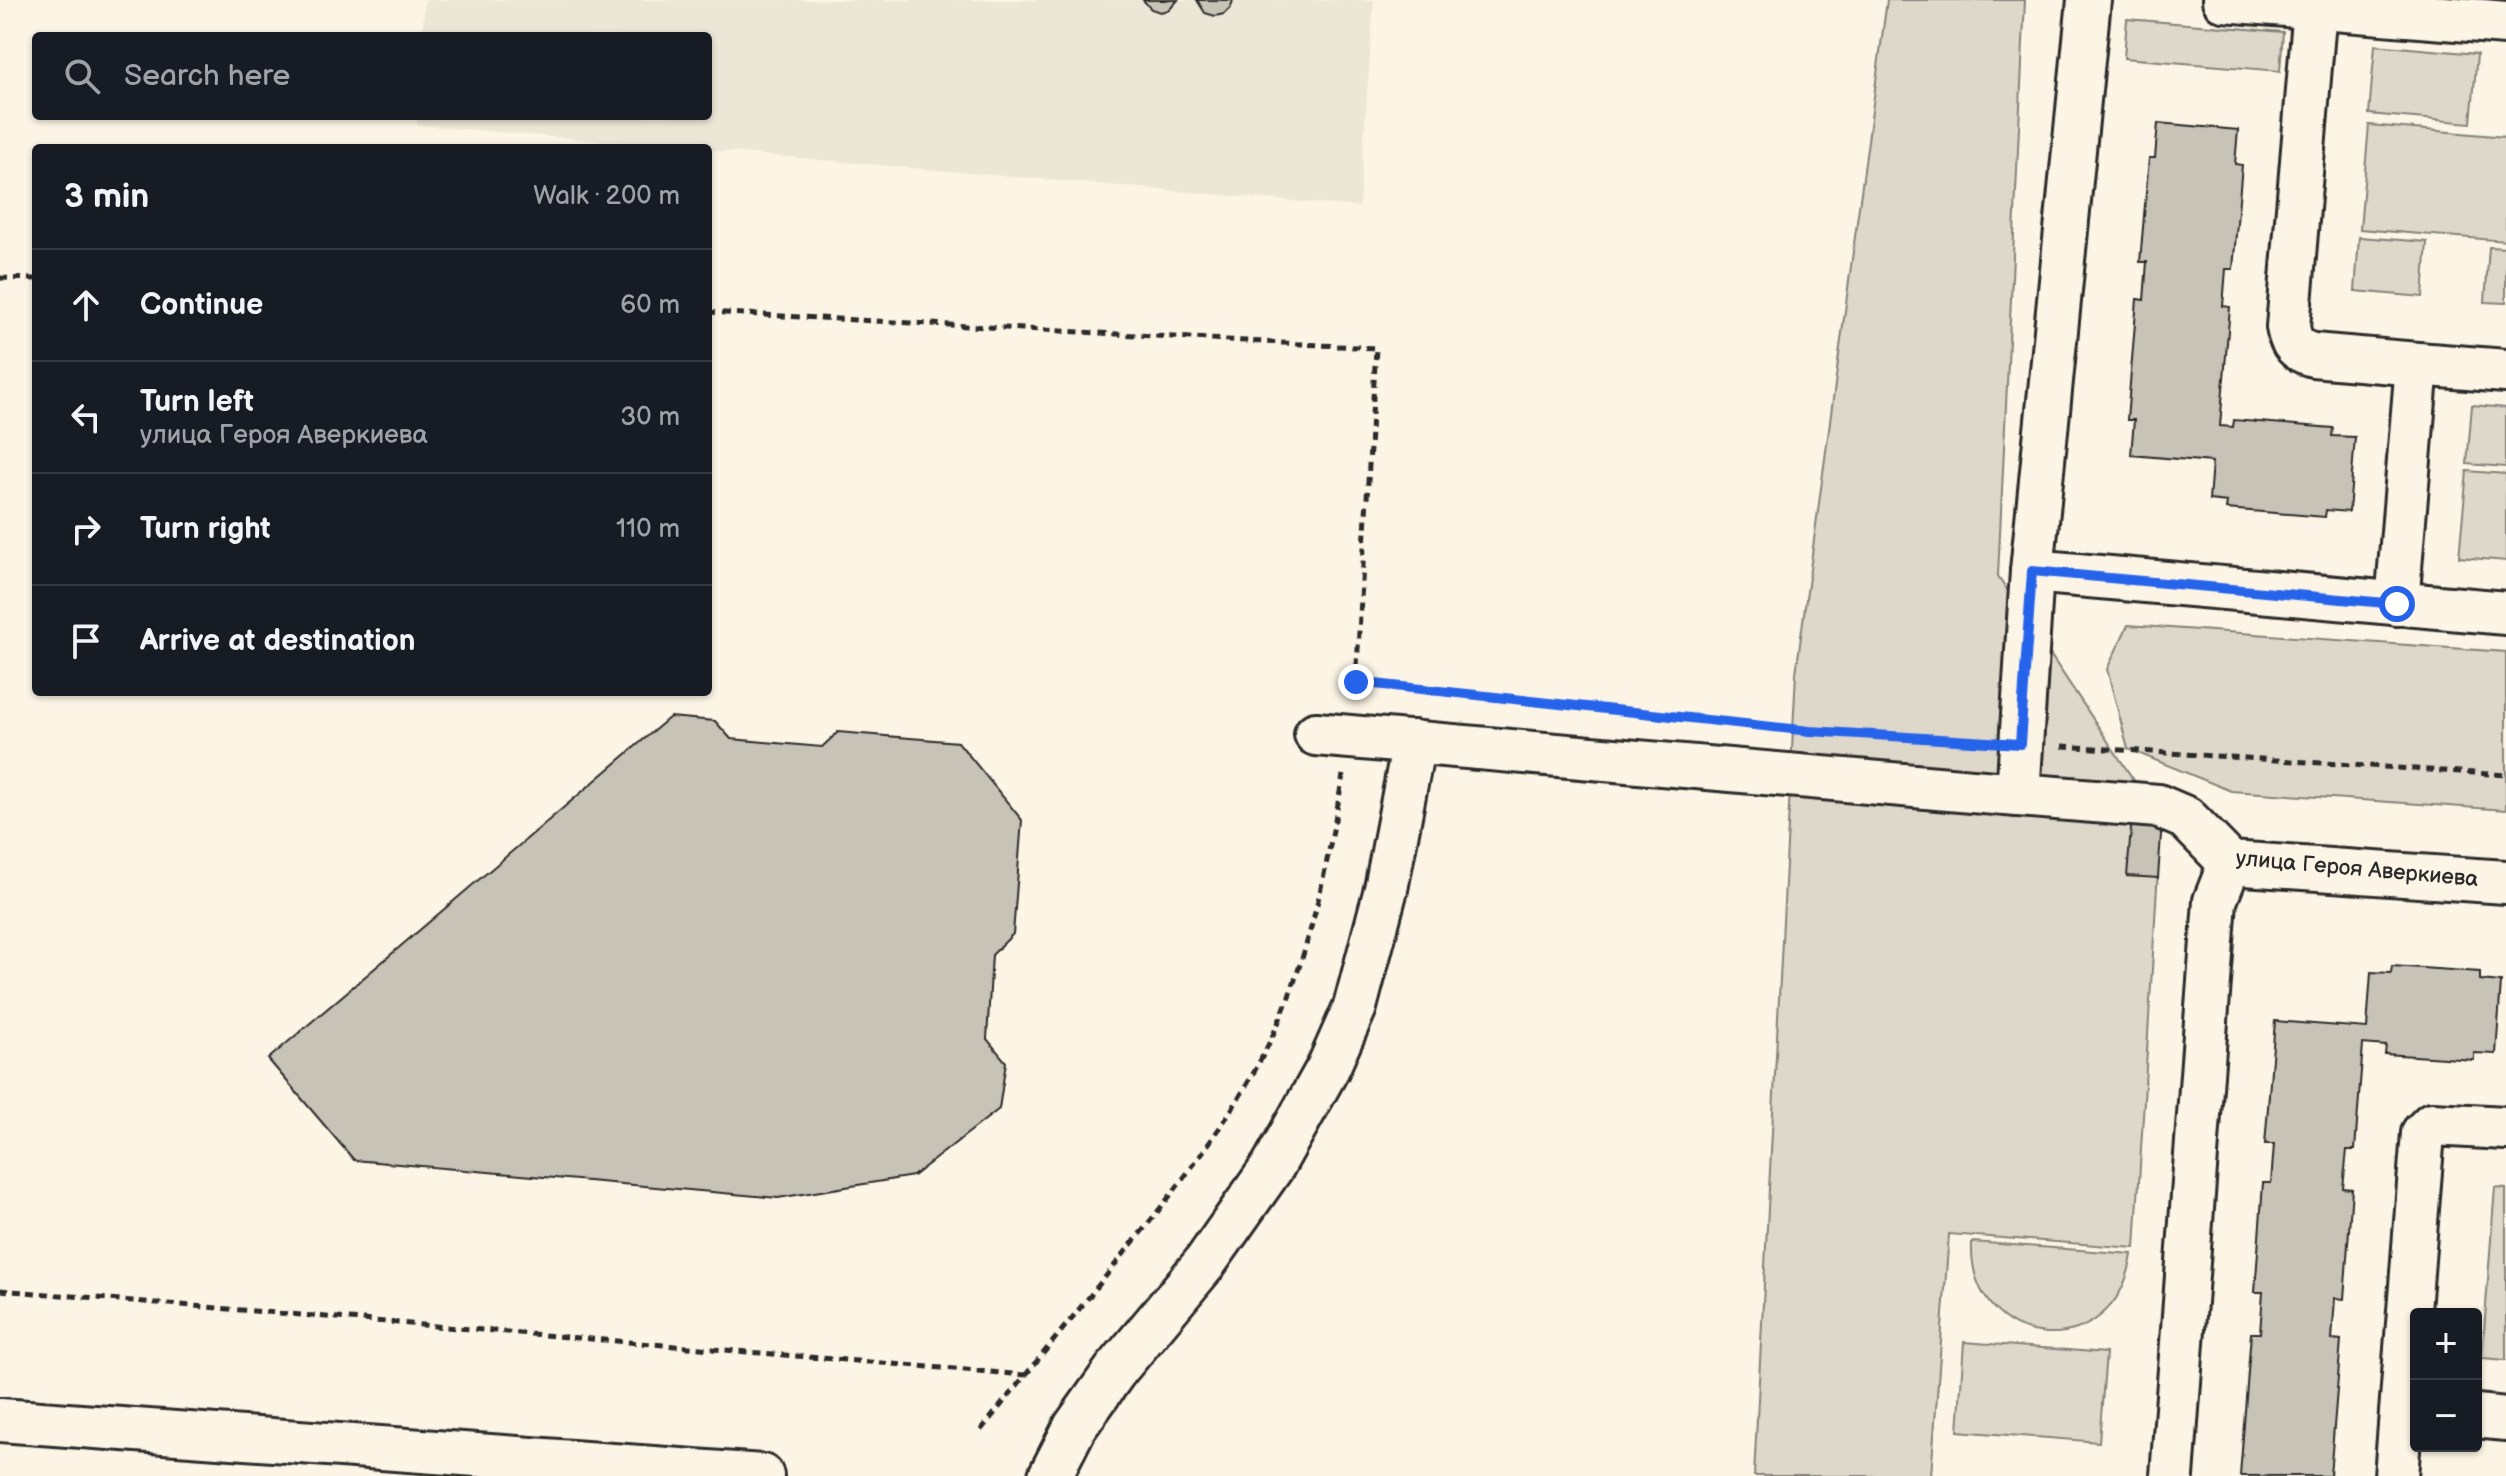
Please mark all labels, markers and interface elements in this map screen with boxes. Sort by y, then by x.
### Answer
search box [32,32,712,120]
icon: search [60,54,104,98]
text: Search here [124,58,290,94]
text: 3 min [64,176,149,217]
text: Walk · 200 m [533,181,680,212]
icon: ahead [64,283,108,327]
text: Continue [140,287,263,323]
text: 60 m [620,290,680,321]
text: Turn left [140,384,254,420]
icon: left [64,395,108,439]
text: 30 m [620,402,680,433]
text: улица Героя Аверкиева [140,420,428,451]
icon: right [64,507,108,551]
text: Turn right [140,511,271,547]
text: 110 m [616,514,680,545]
route start [2379,586,2415,622]
icon: arrive [64,619,108,663]
text: Arrive at destination [140,623,416,659]
route end [1338,664,1374,700]
street label: улица Героя Аверкиева [2235,845,2479,893]
map controls [2410,1308,2482,1452]
button: + [2410,1308,2482,1380]
button: − [2410,1380,2482,1452]

